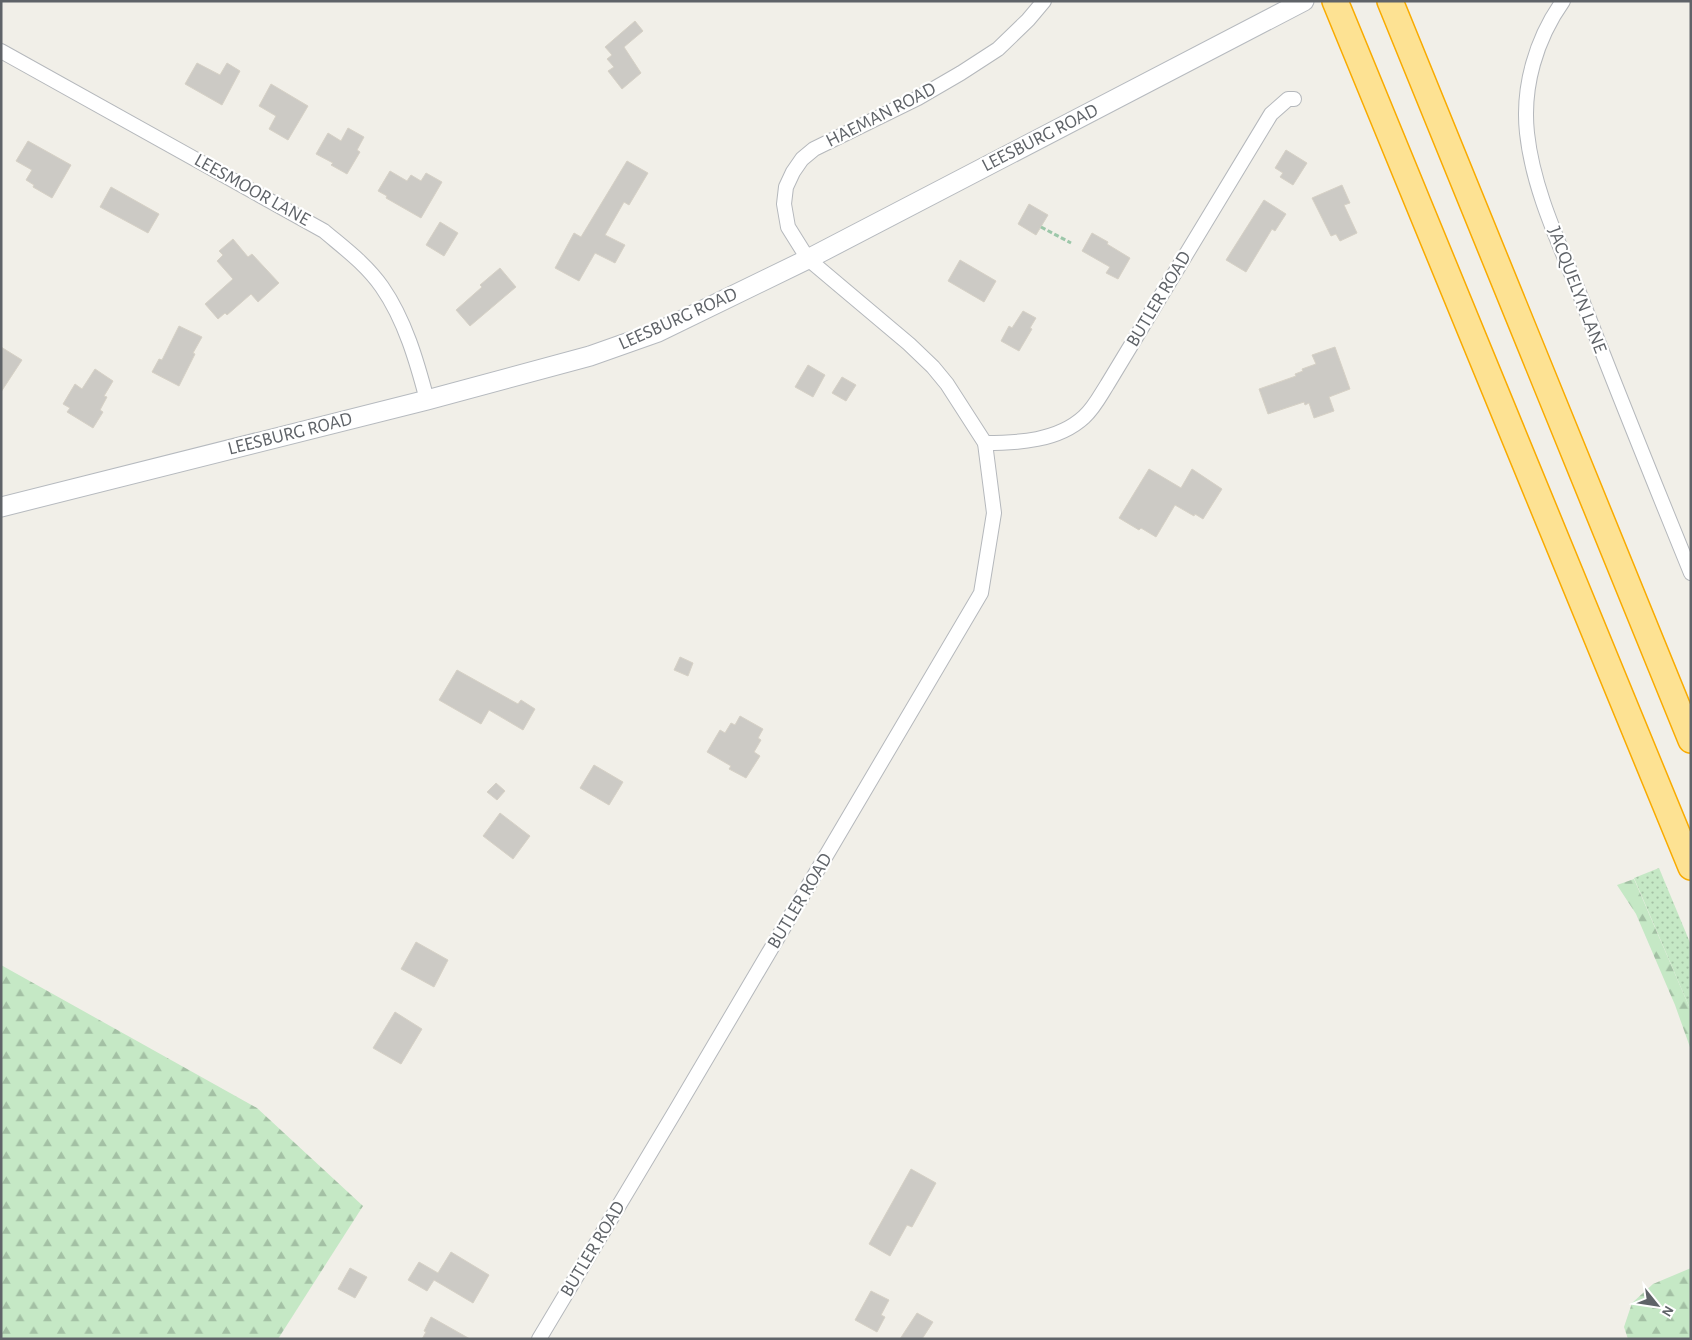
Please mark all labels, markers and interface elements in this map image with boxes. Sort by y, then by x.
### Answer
street label: HAEMAN ROAD [823,79,939,151]
street label: LEESBURG ROAD [979,101,1101,175]
street label: LEESMOOR LANE [191,150,313,230]
street label: JACQUELYN LANE [1544,224,1610,356]
street label: BUTLER ROAD [1123,248,1195,350]
street label: LEESBURG ROAD [616,284,740,354]
street label: LEESBURG ROAD [226,409,354,459]
street label: BUTLER ROAD [764,850,836,952]
street label: BUTLER ROAD [557,1198,629,1300]
north arrow [1632,1280,1682,1330]
text: N [1659,1303,1676,1319]

